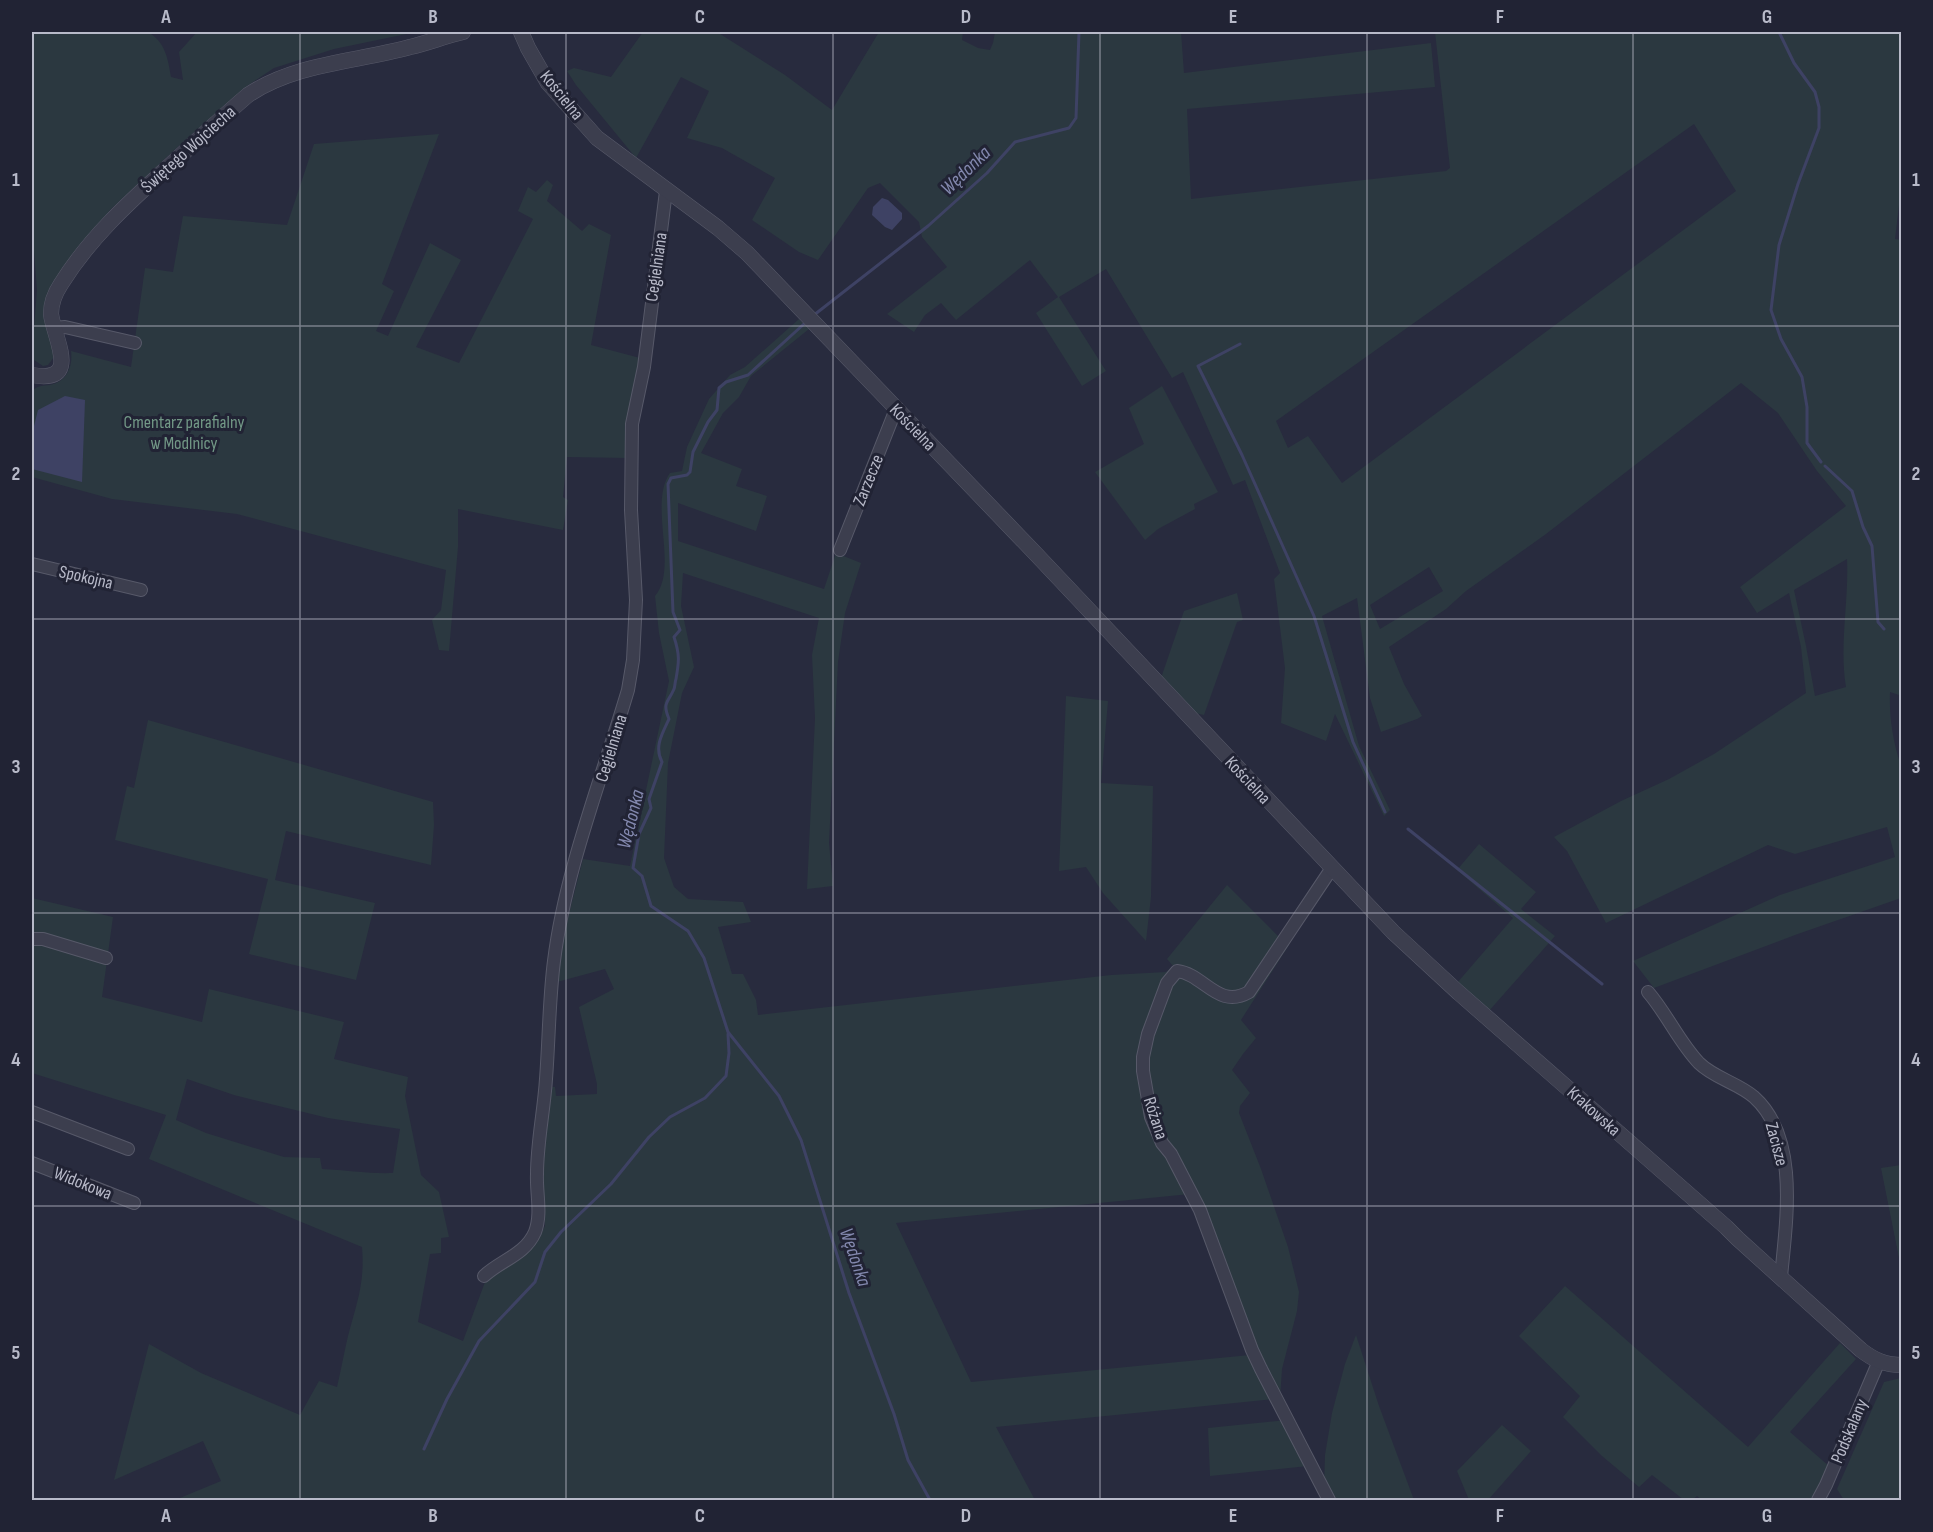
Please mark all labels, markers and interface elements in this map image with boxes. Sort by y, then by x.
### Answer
text: A [160,5,171,29]
text: B [428,5,438,29]
text: C [695,5,705,29]
text: D [961,5,971,29]
text: E [1229,5,1237,29]
text: F [1496,5,1504,29]
text: G [1762,5,1772,29]
street label: Kościelna [535,66,588,124]
street label: Świętego Wojciecha [137,101,240,197]
water label: Wędonka [936,141,996,200]
text: 1 [12,168,20,192]
text: 1 [1912,168,1920,192]
street label: Cegielniana [641,231,672,303]
street label: Kościelna [885,399,940,455]
park label: Cmentarz parafialny w Modlnicy [123,412,245,454]
street label: Zarzecze [849,452,888,509]
text: 2 [12,462,20,486]
text: 2 [1912,462,1920,486]
street label: Spokojna [57,561,115,594]
street label: Cegielniana [591,712,632,784]
street label: Kościelna [1220,752,1275,809]
text: 3 [12,755,21,779]
text: 3 [1912,755,1921,779]
water label: Wędonka [612,787,650,851]
text: 4 [11,1048,21,1072]
text: 4 [1911,1048,1921,1072]
street label: Krakowska [1563,1082,1625,1141]
street label: Różana [1139,1094,1172,1142]
street label: Zacisze [1761,1120,1792,1168]
street label: Widokowa [51,1162,115,1205]
water label: Wędonka [834,1225,876,1290]
text: 5 [12,1341,21,1365]
text: 5 [1912,1341,1921,1365]
street label: Podskalany [1827,1396,1872,1466]
text: A [160,1504,171,1528]
text: B [428,1504,438,1528]
text: C [695,1504,705,1528]
text: D [961,1504,971,1528]
text: E [1229,1504,1237,1528]
text: F [1496,1504,1504,1528]
text: G [1762,1504,1772,1528]

